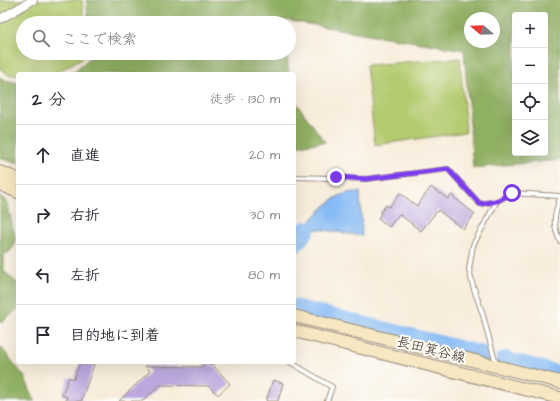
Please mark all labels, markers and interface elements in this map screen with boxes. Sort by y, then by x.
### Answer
north arrow [464,12,500,48]
map controls [512,12,548,156]
button: + [512,12,548,48]
search box [16,16,296,60]
icon: search [30,27,52,49]
text: ここで検索 [62,29,137,50]
button: − [512,48,548,84]
button: locate [512,84,548,120]
text: 2 分 [32,88,66,112]
text: 徒歩 · 130 m [210,90,280,108]
button: layers [512,120,548,156]
icon: ahead [32,144,54,166]
text: 直進 [70,145,100,166]
text: 20 m [249,146,280,164]
route end [327,168,345,186]
route start [503,184,521,202]
icon: right [32,204,54,226]
text: 右折 [70,205,100,226]
text: 30 m [250,206,280,224]
icon: left [32,264,54,286]
text: 左折 [70,265,100,286]
text: 80 m [248,266,280,284]
icon: arrive [32,324,54,346]
text: 目的地に到着 [70,325,160,346]
street label: 長田箕谷線 [395,332,467,368]

